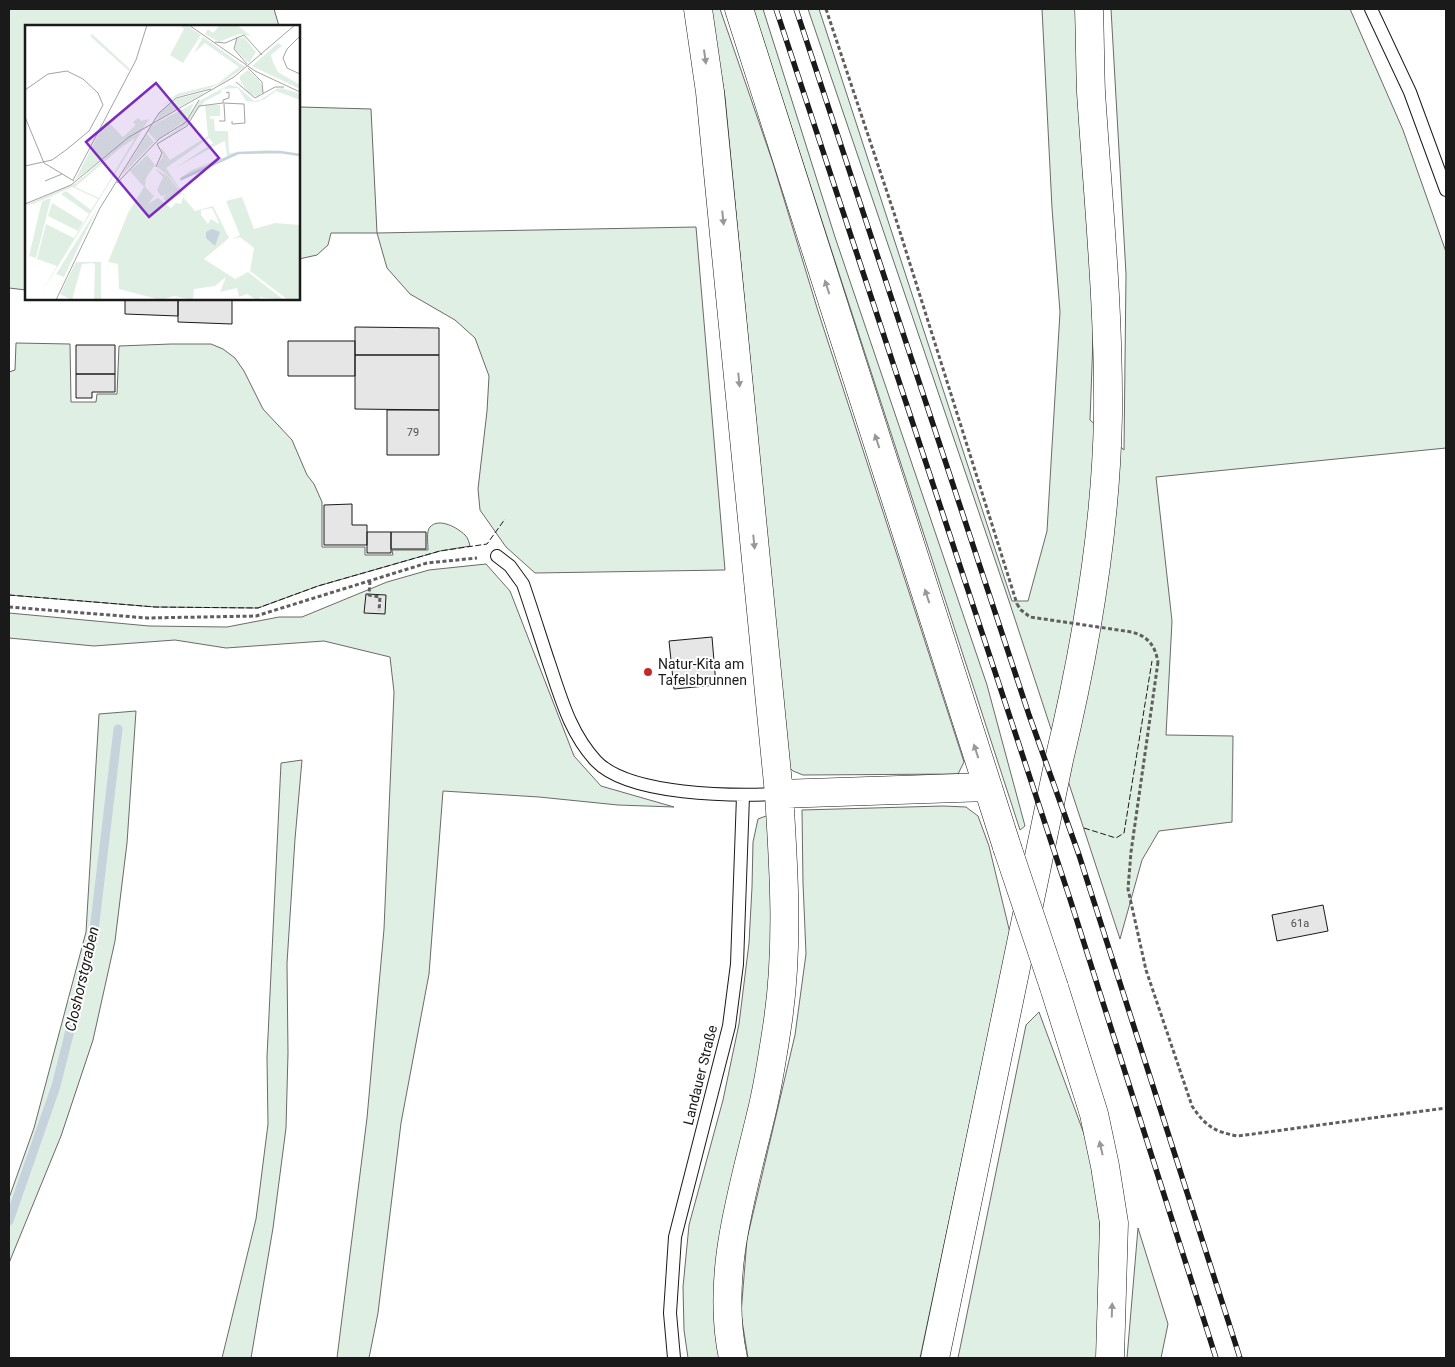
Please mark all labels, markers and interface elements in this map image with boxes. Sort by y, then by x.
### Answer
inset map [25,25,300,300]
one-way arrow [701,49,709,65]
one-way arrow [719,211,727,227]
one-way arrow [823,279,831,294]
one-way arrow [735,372,743,388]
house number: 79 [407,426,419,439]
one-way arrow [873,434,880,449]
one-way arrow [751,534,759,550]
one-way arrow [922,588,930,603]
place label: Natur-Kita am Tafelsbrunnen [658,656,747,688]
marker: Natur-Kita am Tafelsbrunnen [642,666,654,678]
one-way arrow [972,743,980,758]
house number: 61a [1291,917,1309,930]
water label: Closhorstgraben [61,925,103,1033]
street label: Landauer Straße [680,1023,720,1127]
one-way arrow [1097,1141,1105,1156]
one-way arrow [1108,1301,1116,1317]

